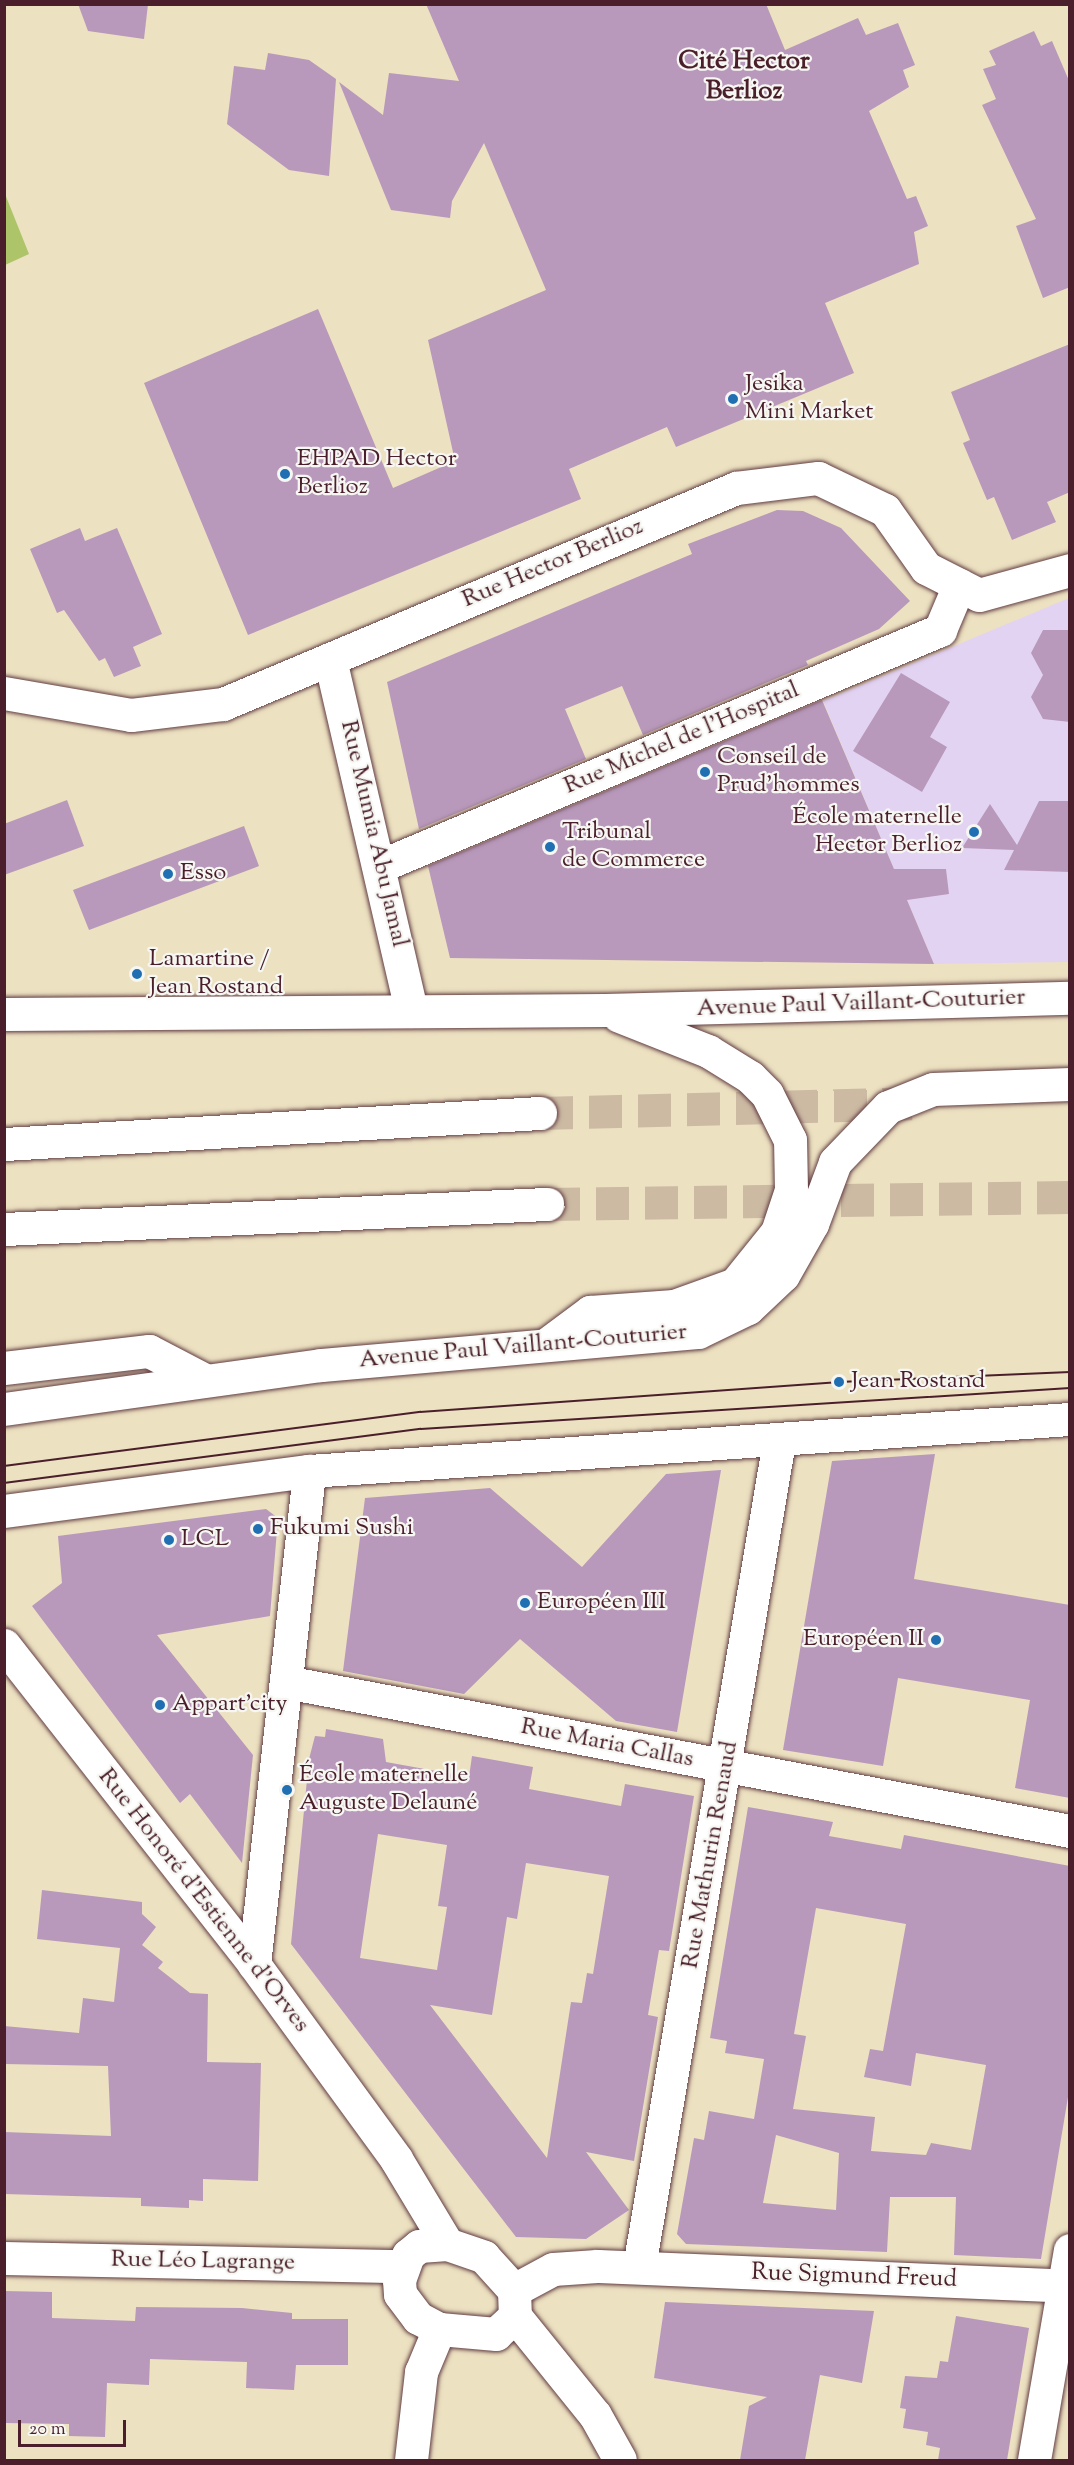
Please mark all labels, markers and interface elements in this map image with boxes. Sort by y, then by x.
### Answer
district label: Cité Hector Berlioz [678,46,810,107]
place label: Jesika Mini Market [745,371,874,427]
marker: Jesika Mini Market [726,392,740,406]
place label: EHPAD Hector Berlioz [297,446,457,502]
marker: EHPAD Hector Berlioz [278,467,292,481]
street label: Rue Hector Berlioz [458,513,648,615]
street label: Rue Michel de l'Hospital [560,676,804,802]
street label: Rue Mumia Abu Jamal [333,718,413,950]
place label: Conseil de Prud'hommes [717,744,860,800]
marker: Conseil de Prud'hommes [698,765,712,779]
place label: École maternelle Hector Berlioz [792,804,962,860]
place label: Tribunal de Commerce [562,819,705,875]
marker: École maternelle Hector Berlioz [967,825,981,839]
marker: Tribunal de Commerce [543,840,557,854]
place label: Esso [180,860,226,888]
marker: Esso [161,867,175,881]
place label: Lamartine / Jean Rostand [149,946,283,1002]
marker: Lamartine / Jean Rostand [130,967,144,981]
street label: Avenue Paul Vaillant-Couturier [696,984,1026,1024]
street label: Avenue Paul Vaillant-Couturier [358,1318,688,1376]
place label: Jean Rostand [851,1368,985,1396]
marker: Jean Rostand [832,1375,846,1389]
place label: Fukumi Sushi [270,1515,413,1543]
marker: Fukumi Sushi [251,1522,265,1536]
place label: LCL [181,1526,229,1554]
marker: LCL [162,1533,176,1547]
place label: Européen III [537,1589,666,1617]
marker: Européen III [518,1596,532,1610]
place label: Européen II [803,1626,924,1654]
marker: Européen II [929,1633,943,1647]
place label: Appart'city [172,1691,288,1719]
marker: Appart'city [153,1698,167,1712]
street label: Rue Maria Callas [518,1713,696,1775]
street label: Rue Mathurin Renaud [677,1739,745,1971]
place label: École maternelle Auguste Delauné [299,1762,477,1818]
street label: Rue Honoré d'Estienne d'Orves [91,1763,315,2039]
marker: École maternelle Auguste Delauné [280,1783,294,1797]
street label: Rue Léo Lagrange [111,2246,295,2278]
street label: Rue Sigmund Freud [751,2259,957,2295]
scale bar [21,2408,129,2446]
text: 20 m [29,2417,66,2443]

